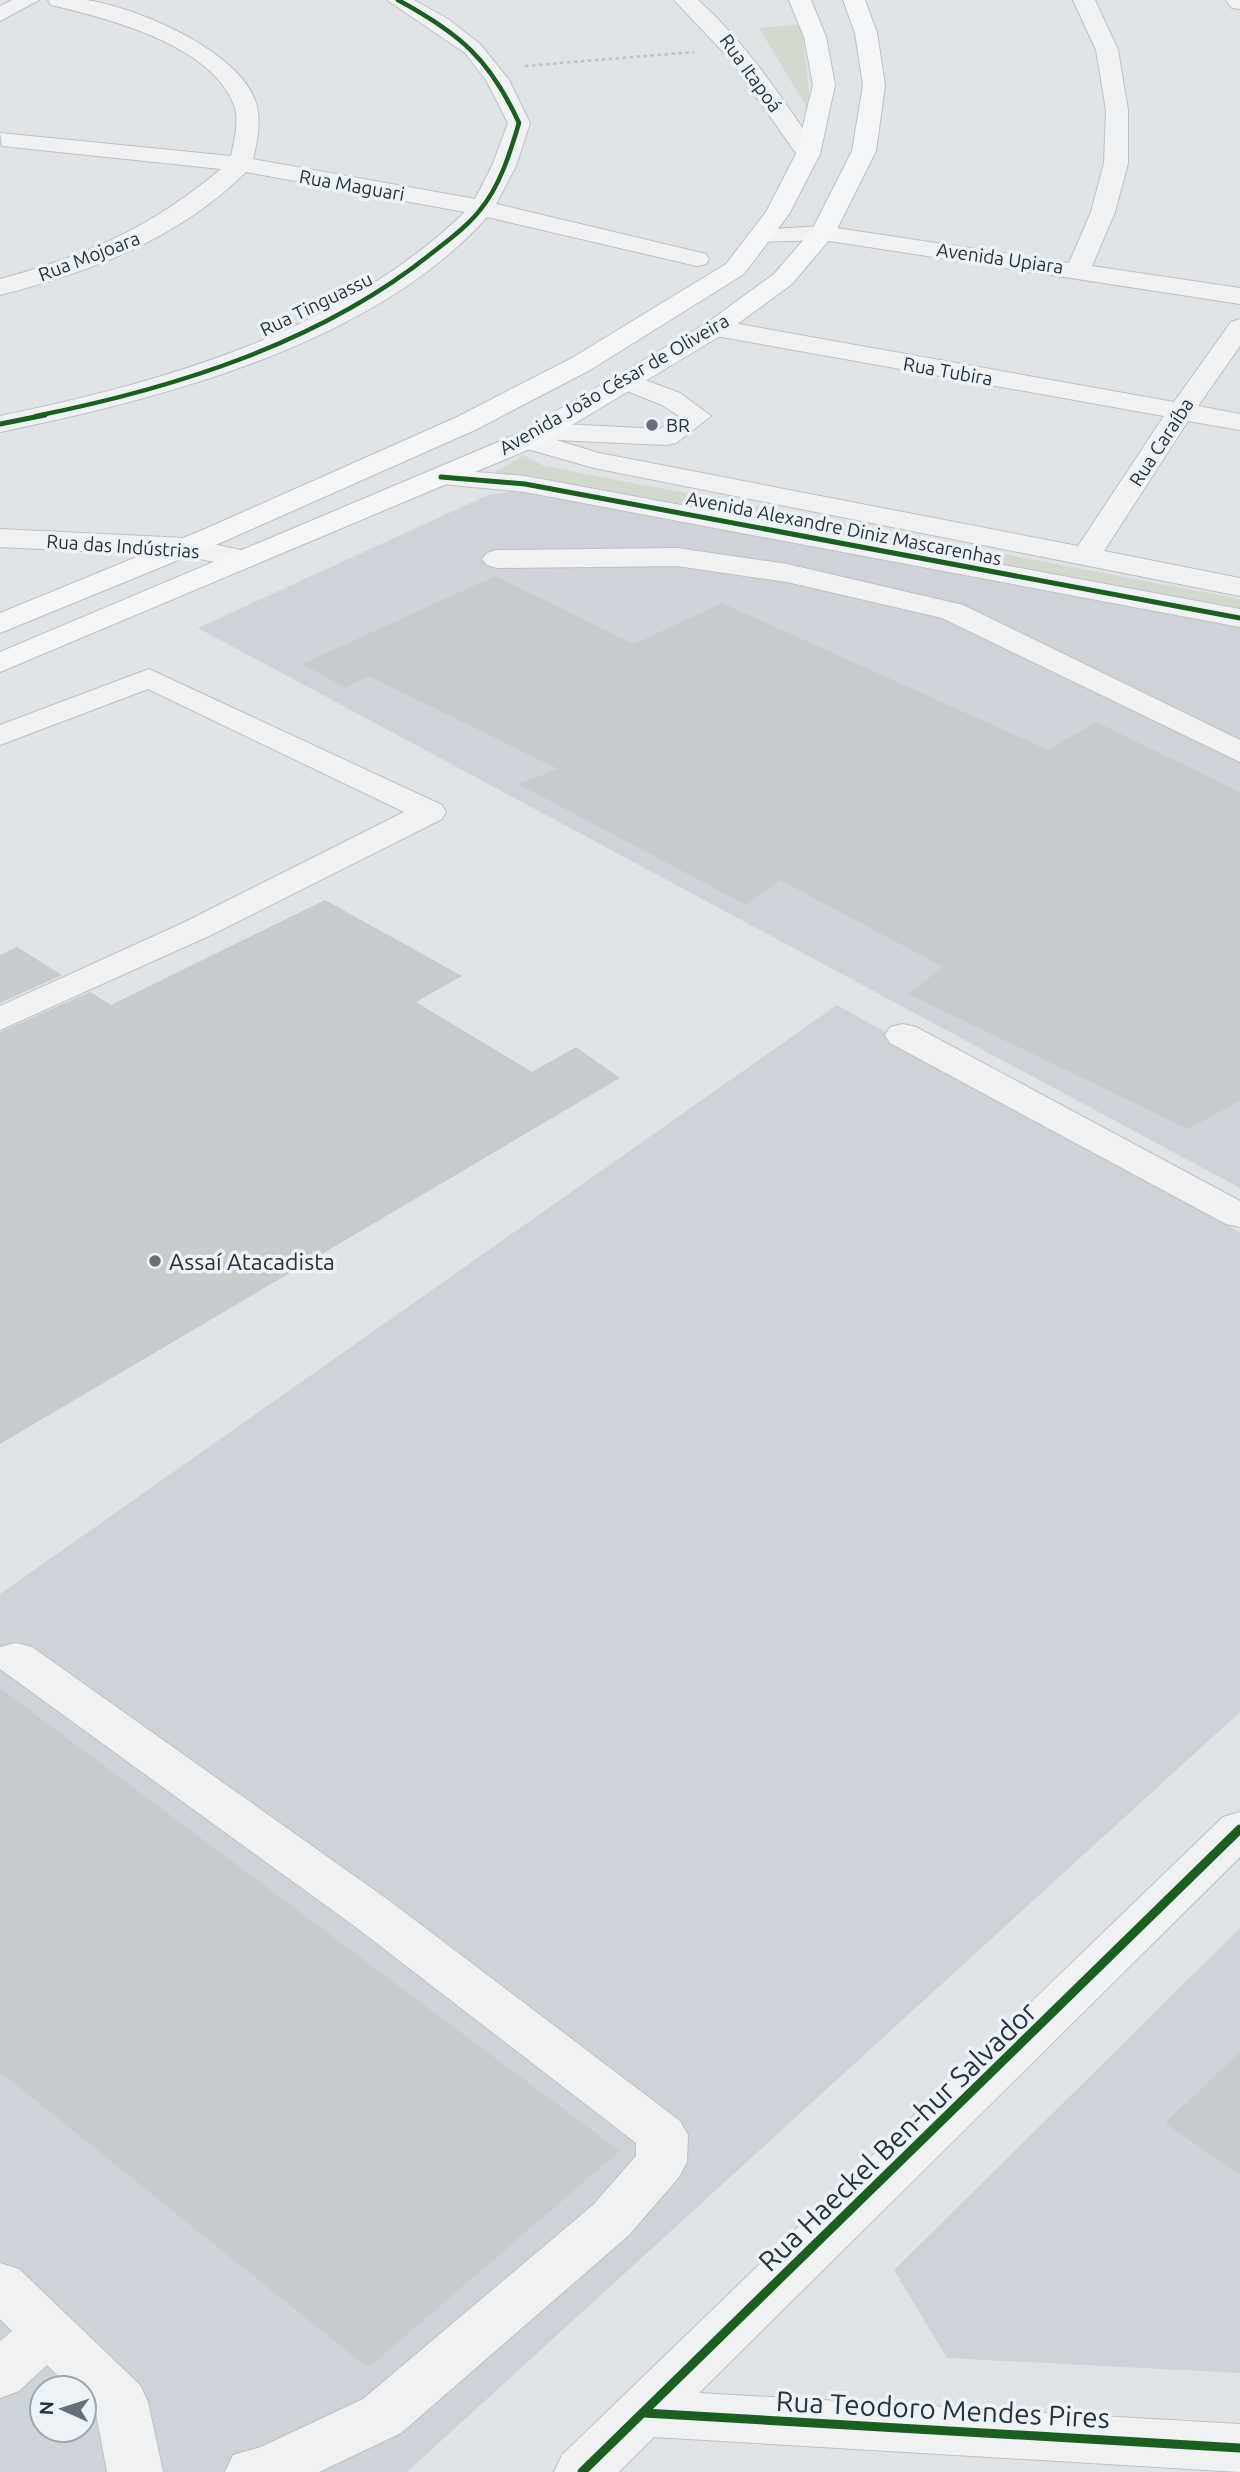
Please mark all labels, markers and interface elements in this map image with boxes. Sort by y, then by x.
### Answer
street label: Rua Itapoá [715,30,787,116]
street label: Rua Maguari [298,165,406,205]
street label: Rua Mojoara [35,227,143,285]
street label: Avenida Upiara [935,238,1065,278]
street label: Rua Tinguassu [256,267,376,341]
street label: Avenida João César de Oliveira [495,309,733,459]
street label: Rua Tubira [902,352,994,390]
street label: Rua Caraíba [1124,394,1198,490]
place label: BR [666,414,690,436]
marker: BR [644,417,660,433]
street label: Avenida Alexandre Diniz Mascarenhas [685,487,1003,569]
street label: Rua das Indústrias [46,530,200,562]
place label: Assaí Atacadista [169,1249,335,1274]
marker: Assaí Atacadista [147,1253,163,1269]
street label: Rua Haeckel Ben-hur Salvador [752,1995,1042,2277]
north arrow [28,2374,98,2444]
street label: Rua Teodoro Mendes Pires [775,2385,1111,2433]
text: N [35,2400,57,2416]

